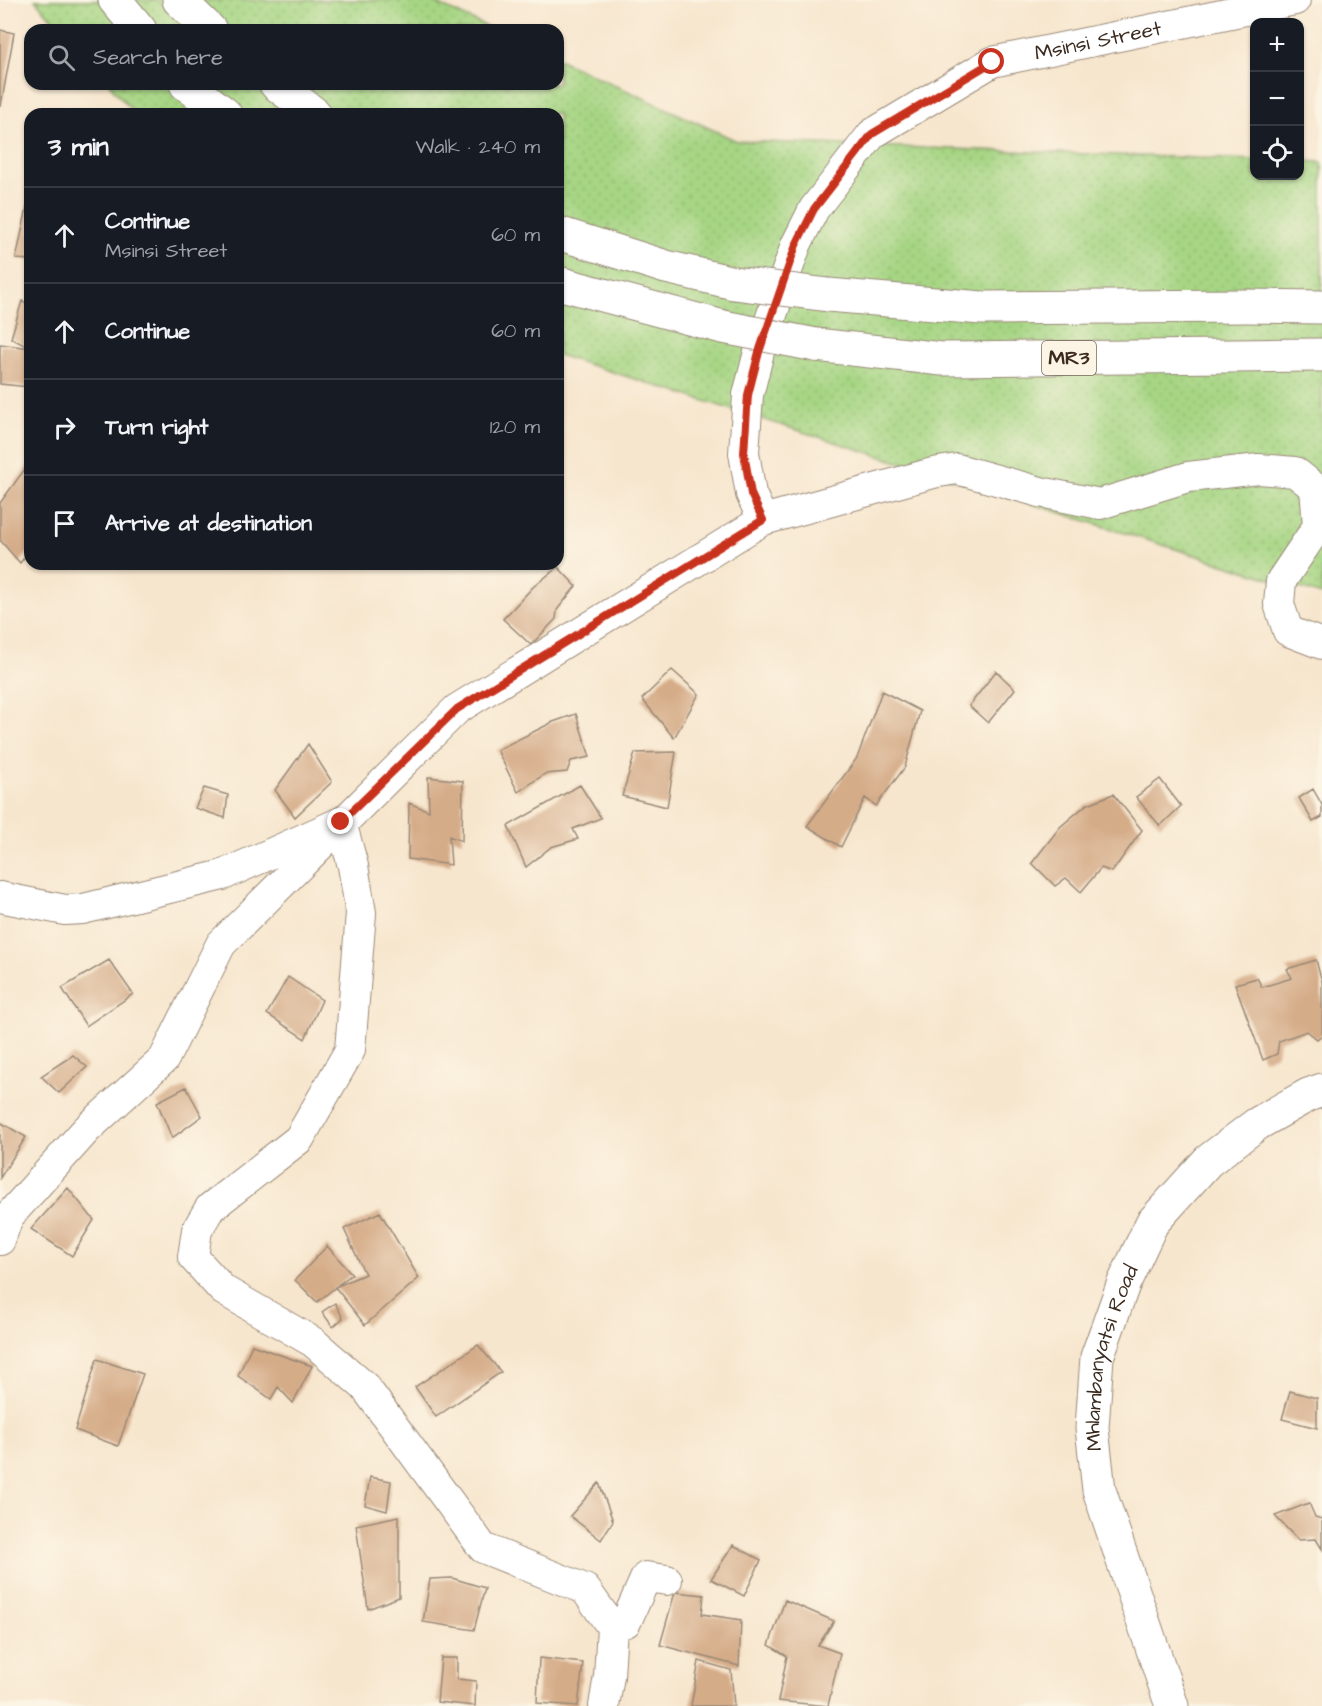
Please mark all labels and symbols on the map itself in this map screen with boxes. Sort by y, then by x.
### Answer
street label: Msinsi Street [1032,13,1164,67]
route start [978,48,1004,74]
road number: MR3 [1042,341,1096,375]
route end [327,808,353,834]
street label: Mhlambanyatsi Road [1077,1260,1145,1453]

